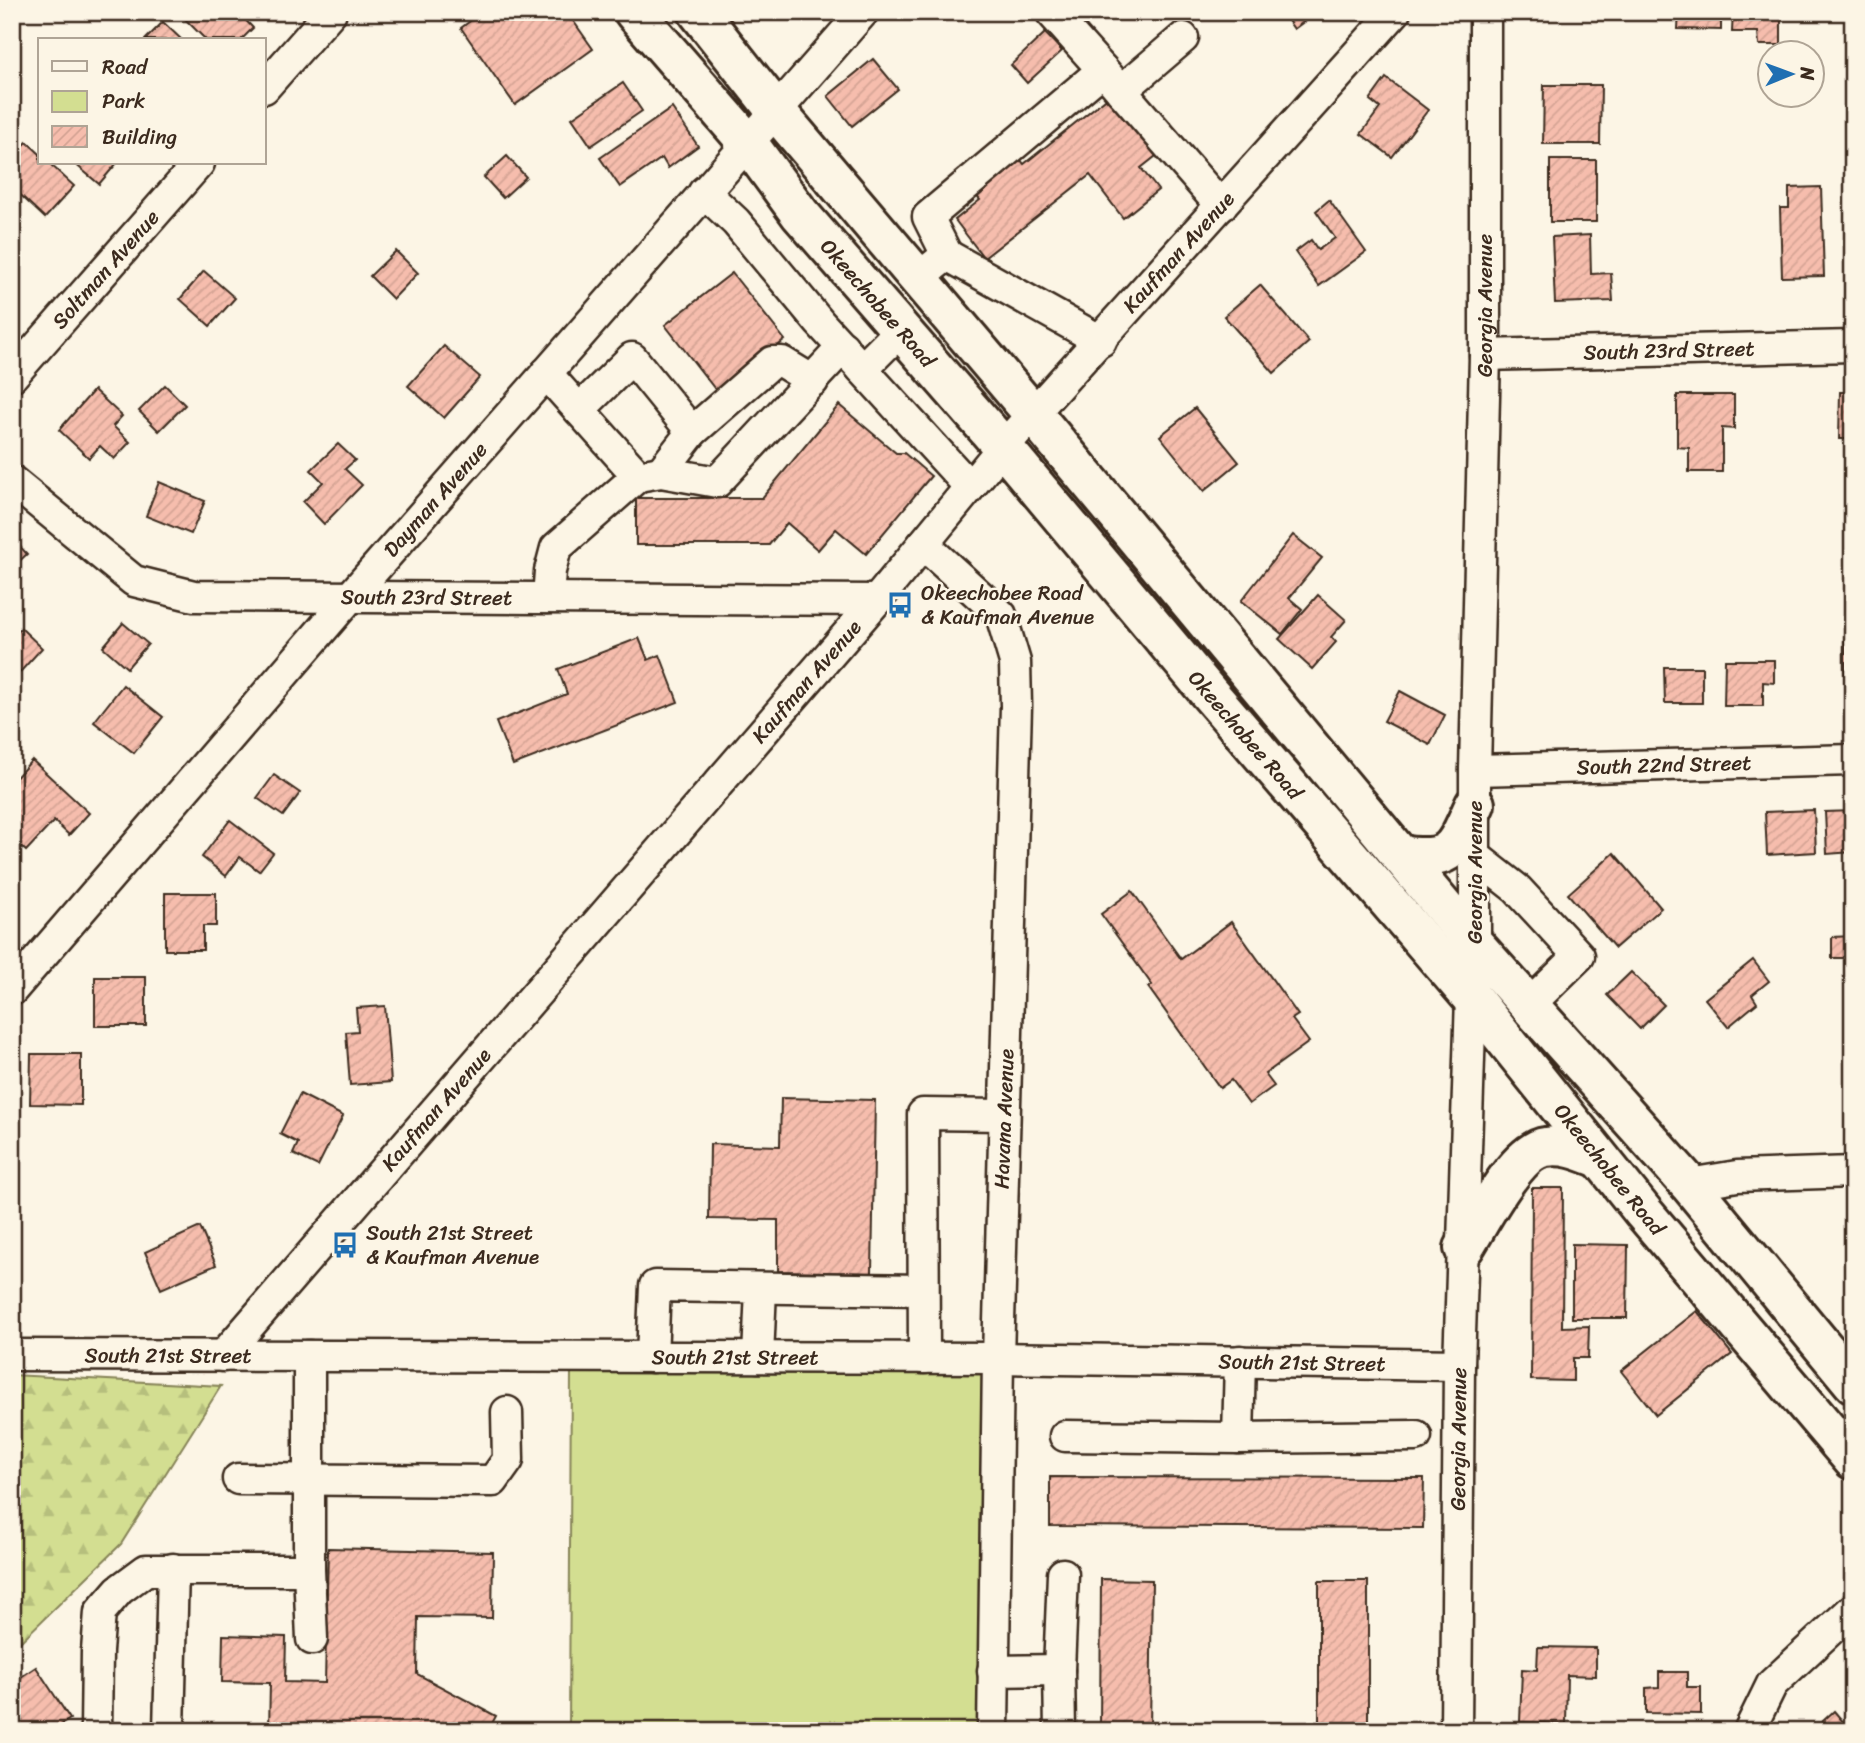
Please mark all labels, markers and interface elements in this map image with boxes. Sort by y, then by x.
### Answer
legend [38,38,266,164]
north arrow [1756,38,1826,108]
text: Road [102,48,149,86]
text: N [1791,66,1824,81]
text: Park [102,82,145,120]
text: Building [102,118,178,156]
street label: Kaufman Avenue [1113,182,1244,322]
street label: Soltman Avenue [42,200,169,338]
street label: Okeechobee Road [810,230,946,378]
street label: Georgia Avenue [1465,234,1504,378]
street label: South 23rd Street [1583,329,1755,372]
street label: Dayman Avenue [374,433,498,566]
place label: Okeechobee Road & Kaufman Avenue [921,574,1094,636]
street label: South 23rd Street [341,578,512,617]
bus stop icon: Okeechobee Road & Kaufman Avenue [885,590,915,620]
street label: Kaufman Avenue [742,611,872,752]
street label: Okeechobee Road [1178,661,1314,810]
street label: South 22nd Street [1576,744,1752,786]
street label: Georgia Avenue [1456,800,1494,944]
street label: Kaufman Avenue [371,1039,501,1180]
street label: Havana Avenue [983,1048,1025,1190]
street label: Okeechobee Road [1544,1095,1676,1246]
place label: South 21st Street & Kaufman Avenue [366,1214,539,1276]
bus stop icon: South 21st Street & Kaufman Avenue [330,1230,360,1260]
street label: South 21st Street [84,1336,252,1375]
street label: South 21st Street [651,1338,819,1376]
street label: South 21st Street [1218,1342,1386,1383]
street label: Georgia Avenue [1439,1367,1478,1511]

